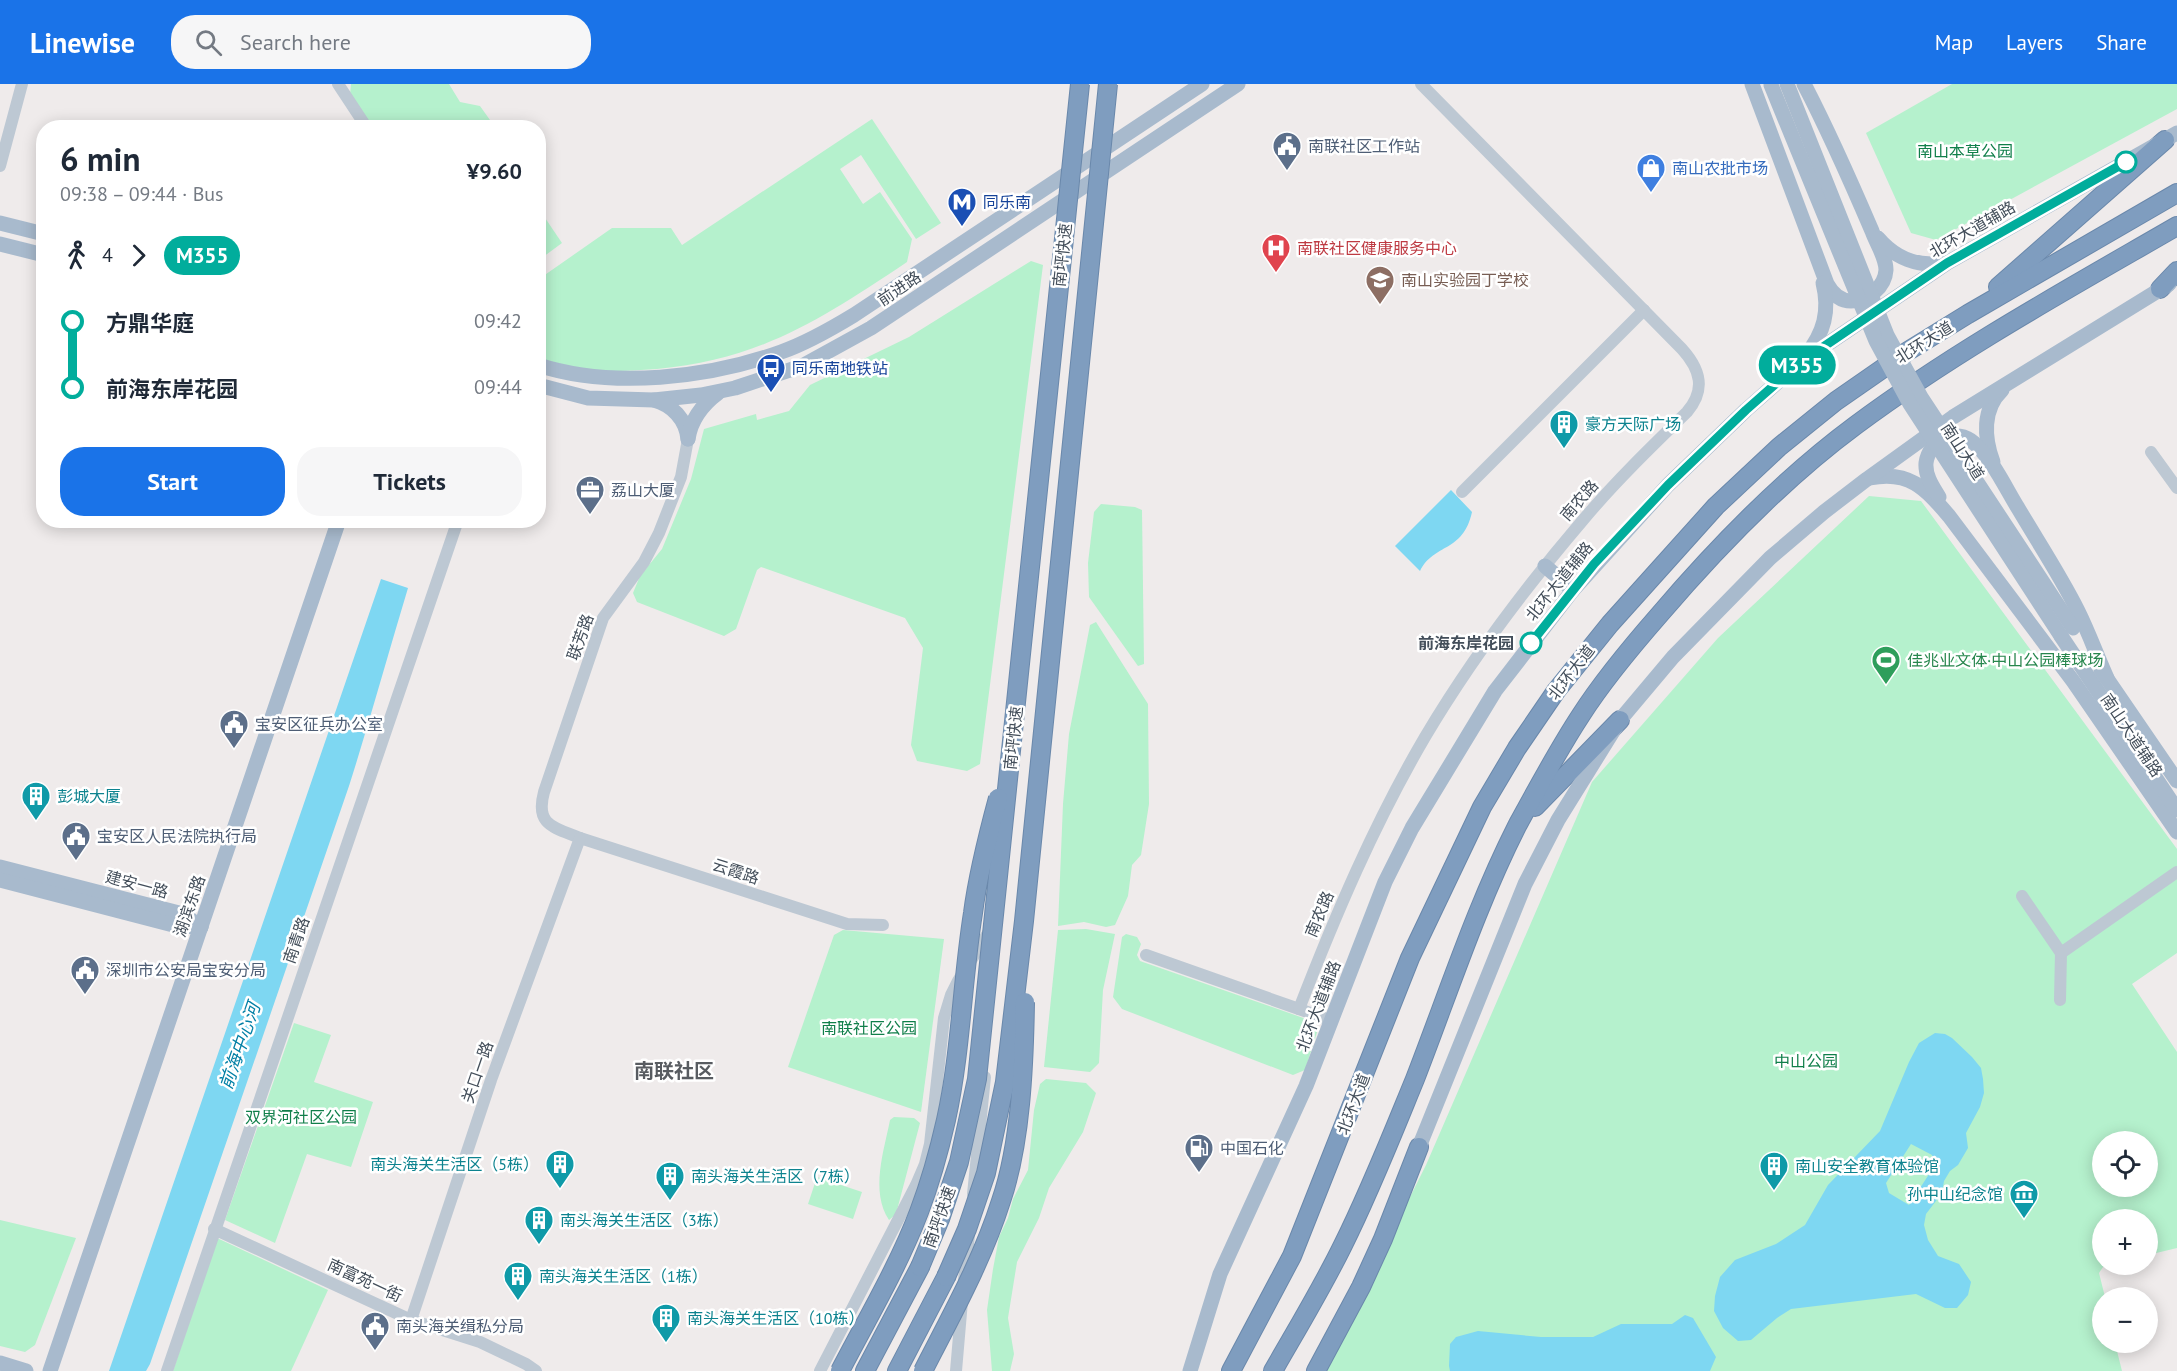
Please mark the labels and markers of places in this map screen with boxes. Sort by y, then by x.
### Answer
public building icon: 南联社区工作站 [1271,130,1303,172]
place label: 南联社区工作站 [1308,136,1420,156]
unlabelled marker [2115,151,2137,173]
shop icon: 南山农批市场 [1635,152,1667,194]
place label: 南山农批市场 [1672,158,1768,178]
metro station icon: 同乐南 [946,186,978,228]
place label: 同乐南 [983,192,1031,212]
hospital icon: 南联社区健康服务中心 [1260,232,1292,274]
place label: 南联社区健康服务中心 [1297,238,1457,258]
school or university icon: 南山实验园丁学校 [1364,264,1396,306]
place label: 南山实验园丁学校 [1401,270,1529,290]
bus stop icon: 同乐南地铁站 [755,352,787,394]
place label: 同乐南地铁站 [792,358,888,378]
building icon: 豪方天际广场 [1548,408,1580,450]
place label: 豪方天际广场 [1585,414,1681,434]
office icon: 荔山大厦 [574,474,606,516]
place label: 荔山大厦 [611,480,675,500]
marker: 前海东岸花园 [1520,632,1542,654]
place label: 前海东岸花园 [1418,633,1514,653]
sports icon: 佳兆业文体·中山公园棒球场 [1870,644,1902,686]
place label: 佳兆业文体·中山公园棒球场 [1907,650,2103,670]
public building icon: 宝安区征兵办公室 [218,708,250,750]
place label: 宝安区征兵办公室 [255,714,383,734]
building icon: 彭城大厦 [20,780,52,822]
place label: 彭城大厦 [57,786,121,806]
public building icon: 宝安区人民法院执行局 [60,820,92,862]
place label: 宝安区人民法院执行局 [97,826,257,846]
public building icon: 深圳市公安局宝安分局 [69,954,101,996]
place label: 深圳市公安局宝安分局 [106,960,266,980]
fuel station icon: 中国石化 [1183,1132,1215,1174]
place label: 中国石化 [1220,1138,1284,1158]
building icon: 南头海关生活区（5栋） [544,1148,576,1190]
building icon: 南山安全教育体验馆 [1758,1150,1790,1192]
place label: 南头海关生活区（5栋） [370,1154,539,1174]
place label: 南山安全教育体验馆 [1795,1156,1939,1176]
building icon: 南头海关生活区（7栋） [654,1160,686,1202]
place label: 南头海关生活区（7栋） [691,1166,860,1186]
museum icon: 孙中山纪念馆 [2008,1178,2040,1220]
place label: 孙中山纪念馆 [1907,1184,2003,1204]
building icon: 南头海关生活区（3栋） [523,1204,555,1246]
place label: 南头海关生活区（3栋） [560,1210,729,1230]
building icon: 南头海关生活区（1栋） [502,1260,534,1302]
place label: 南头海关生活区（1栋） [539,1266,708,1286]
building icon: 南头海关生活区（10栋） [650,1302,682,1344]
place label: 南头海关生活区（10栋） [687,1308,864,1328]
public building icon: 南头海关缉私分局 [359,1310,391,1352]
place label: 南头海关缉私分局 [396,1316,524,1336]

